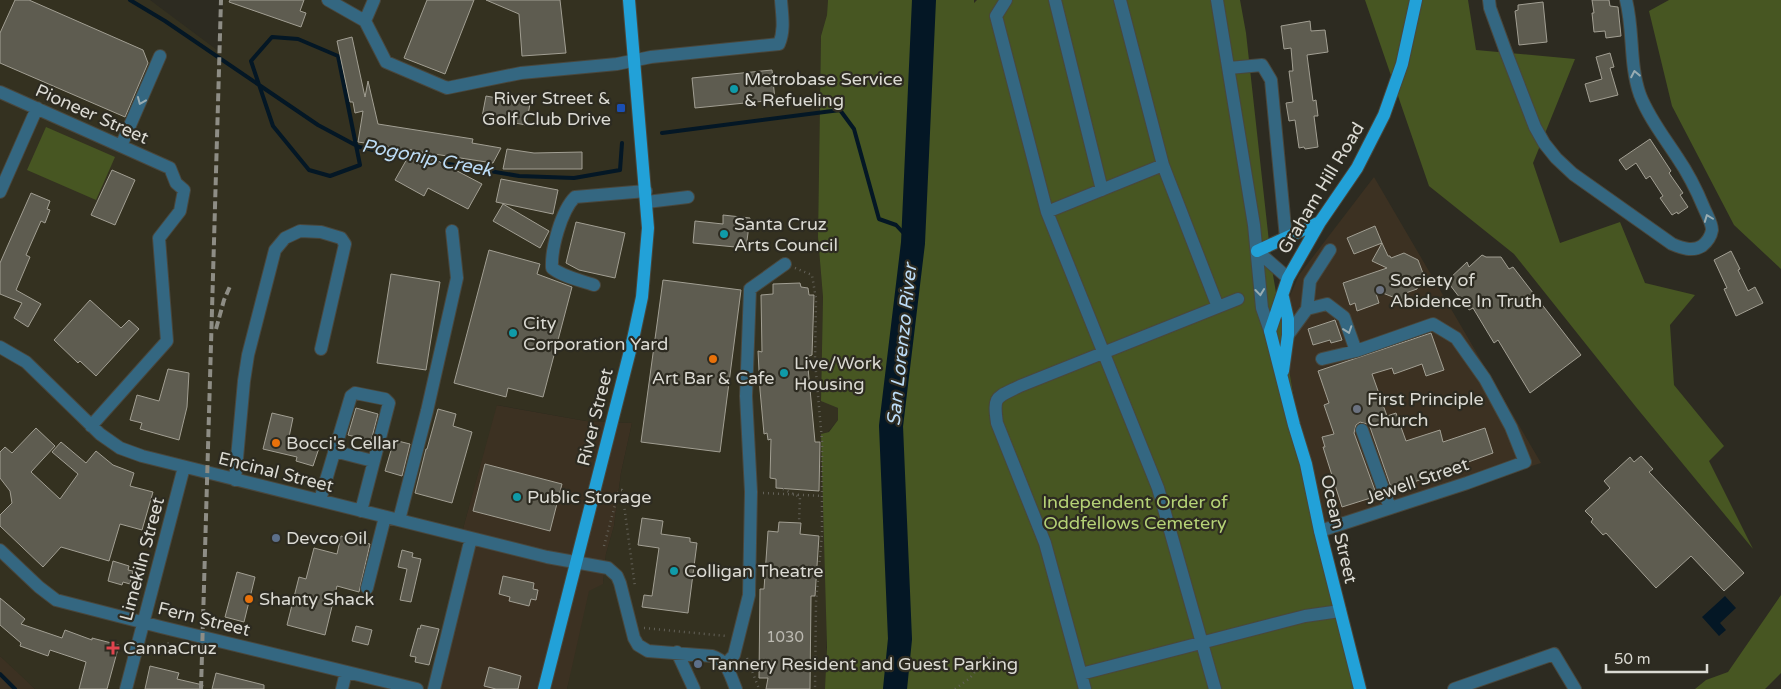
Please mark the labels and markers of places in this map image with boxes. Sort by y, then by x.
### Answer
place label: Metrobase Service & Refueling [744,68,903,111]
marker: Metrobase Service & Refueling [728,83,740,95]
place label: River Street & Golf Club Drive [482,87,611,130]
marker: River Street & Golf Club Drive [615,102,627,114]
place label: Santa Cruz Arts Council [734,213,838,256]
marker: Santa Cruz Arts Council [718,228,730,240]
place label: Society of Abidence In Truth [1390,269,1542,312]
marker: Society of Abidence In Truth [1374,284,1386,296]
place label: City Corporation Yard [523,312,668,355]
marker: City Corporation Yard [507,327,519,339]
place label: Live/Work Housing [794,352,882,395]
marker: Art Bar & Cafe [707,353,719,365]
place label: Art Bar & Cafe [652,367,774,389]
marker: Live/Work Housing [778,367,790,379]
place label: First Principle Church [1367,388,1484,431]
marker: First Principle Church [1351,403,1363,415]
place label: Bocci's Cellar [286,432,399,454]
marker: Bocci's Cellar [270,437,282,449]
place label: Public Storage [527,486,651,508]
marker: Public Storage [511,491,523,503]
place label: Devco Oil [286,527,367,549]
marker: Devco Oil [270,532,282,544]
place label: Colligan Theatre [684,560,823,582]
marker: Colligan Theatre [668,565,680,577]
place label: Shanty Shack [259,588,375,610]
marker: Shanty Shack [243,593,255,605]
place label: CannaCruz [123,637,217,659]
marker: CannaCruz [107,642,119,654]
place label: Tannery Resident and Guest Parking [708,653,1018,675]
marker: Tannery Resident and Guest Parking [692,658,704,670]

